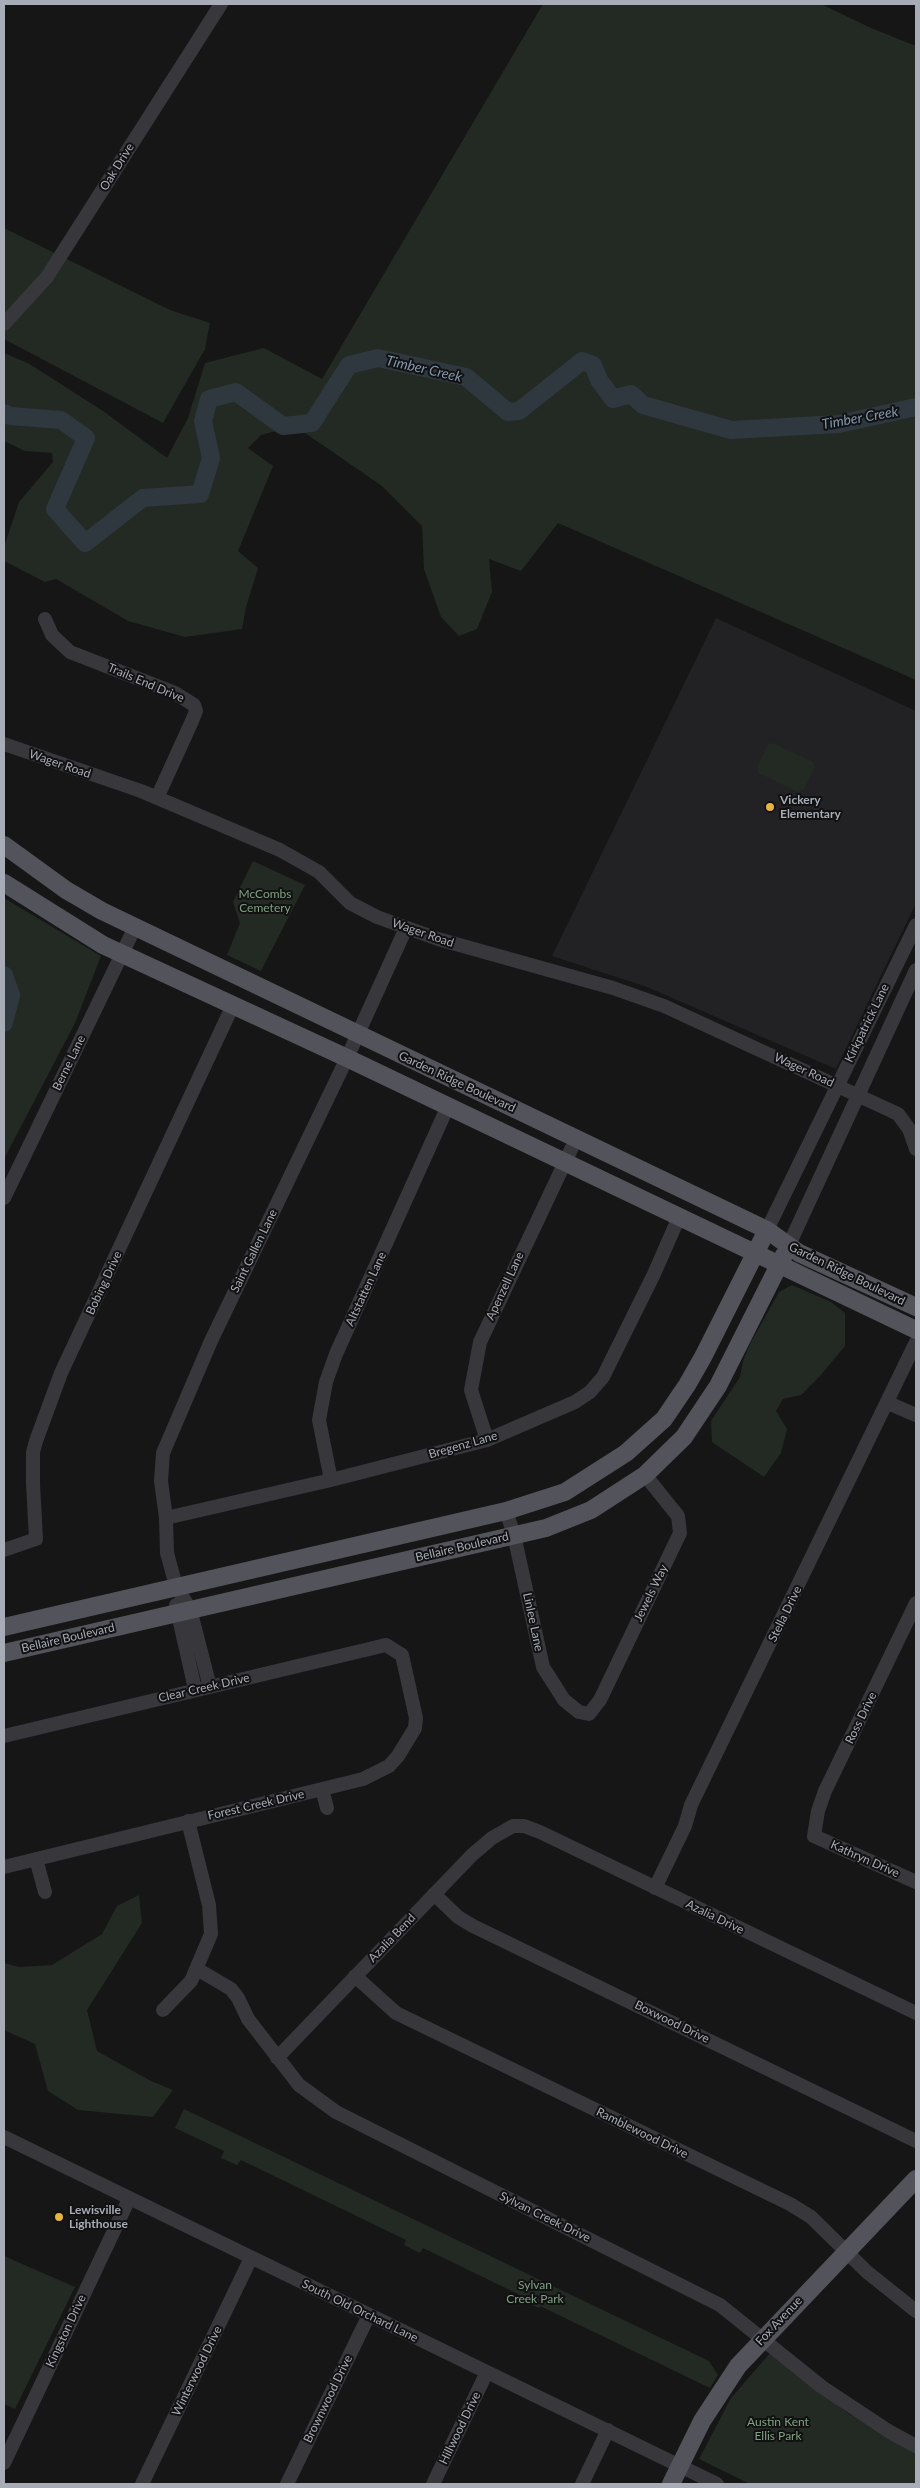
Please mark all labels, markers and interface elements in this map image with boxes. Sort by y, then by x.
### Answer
street label: Oak Drive [97,141,137,193]
water label: Timber Creek [384,352,464,386]
water label: Timber Creek [821,403,899,433]
street label: Trails End Drive [106,660,186,706]
street label: Wager Road [27,747,93,781]
place label: Vickery Elementary [780,793,841,821]
marker: Vickery Elementary [764,801,776,813]
park label: McCombs Cemetery [238,887,292,915]
street label: Wager Road [390,916,456,950]
street label: Kirkpatrick Lane [842,981,892,1065]
street label: Berne Lane [49,1033,89,1093]
street label: Garden Ridge Boulevard [396,1049,518,1115]
street label: Wager Road [772,1050,836,1090]
street label: Saint Gallen Lane [228,1207,280,1295]
street label: Garden Ridge Boulevard [787,1240,907,1308]
street label: Bobing Drive [83,1249,125,1317]
street label: Altstatten Lane [343,1250,389,1328]
street label: Apenzell Lane [483,1250,527,1322]
street label: Bregenz Lane [427,1428,499,1462]
street label: Bellaire Boulevard [414,1529,510,1565]
street label: Jewels Way [631,1562,671,1624]
street label: Stella Drive [765,1584,805,1644]
street label: Linlee Lane [520,1591,546,1653]
street label: Bellaire Boulevard [20,1620,116,1656]
street label: Clear Creek Drive [157,1671,251,1705]
street label: Ross Drive [842,1690,880,1746]
street label: Forest Creek Drive [206,1787,306,1823]
street label: Kathryn Drive [828,1837,902,1881]
street label: Azalia Drive [684,1897,746,1937]
street label: Azalia Bend [365,1911,419,1965]
street label: Boxwood Drive [632,1998,712,2046]
street label: Ramblewood Drive [594,2105,690,2161]
street label: Sylvan Creek Drive [497,2189,593,2245]
place label: Lewisville Lighthouse [69,2203,128,2231]
marker: Lewisville Lighthouse [53,2211,65,2223]
street label: South Old Orchard Lane [300,2277,420,2345]
park label: Sylvan Creek Park [506,2278,564,2306]
street label: Kingston Drive [43,2292,89,2370]
street label: Fox Avenue [753,2294,805,2348]
street label: Winterwood Drive [169,2324,225,2418]
street label: Brownwood Drive [301,2353,355,2445]
street label: Hillwood Drive [436,2389,484,2467]
park label: Austin Kent Ellis Park [747,2415,809,2443]

